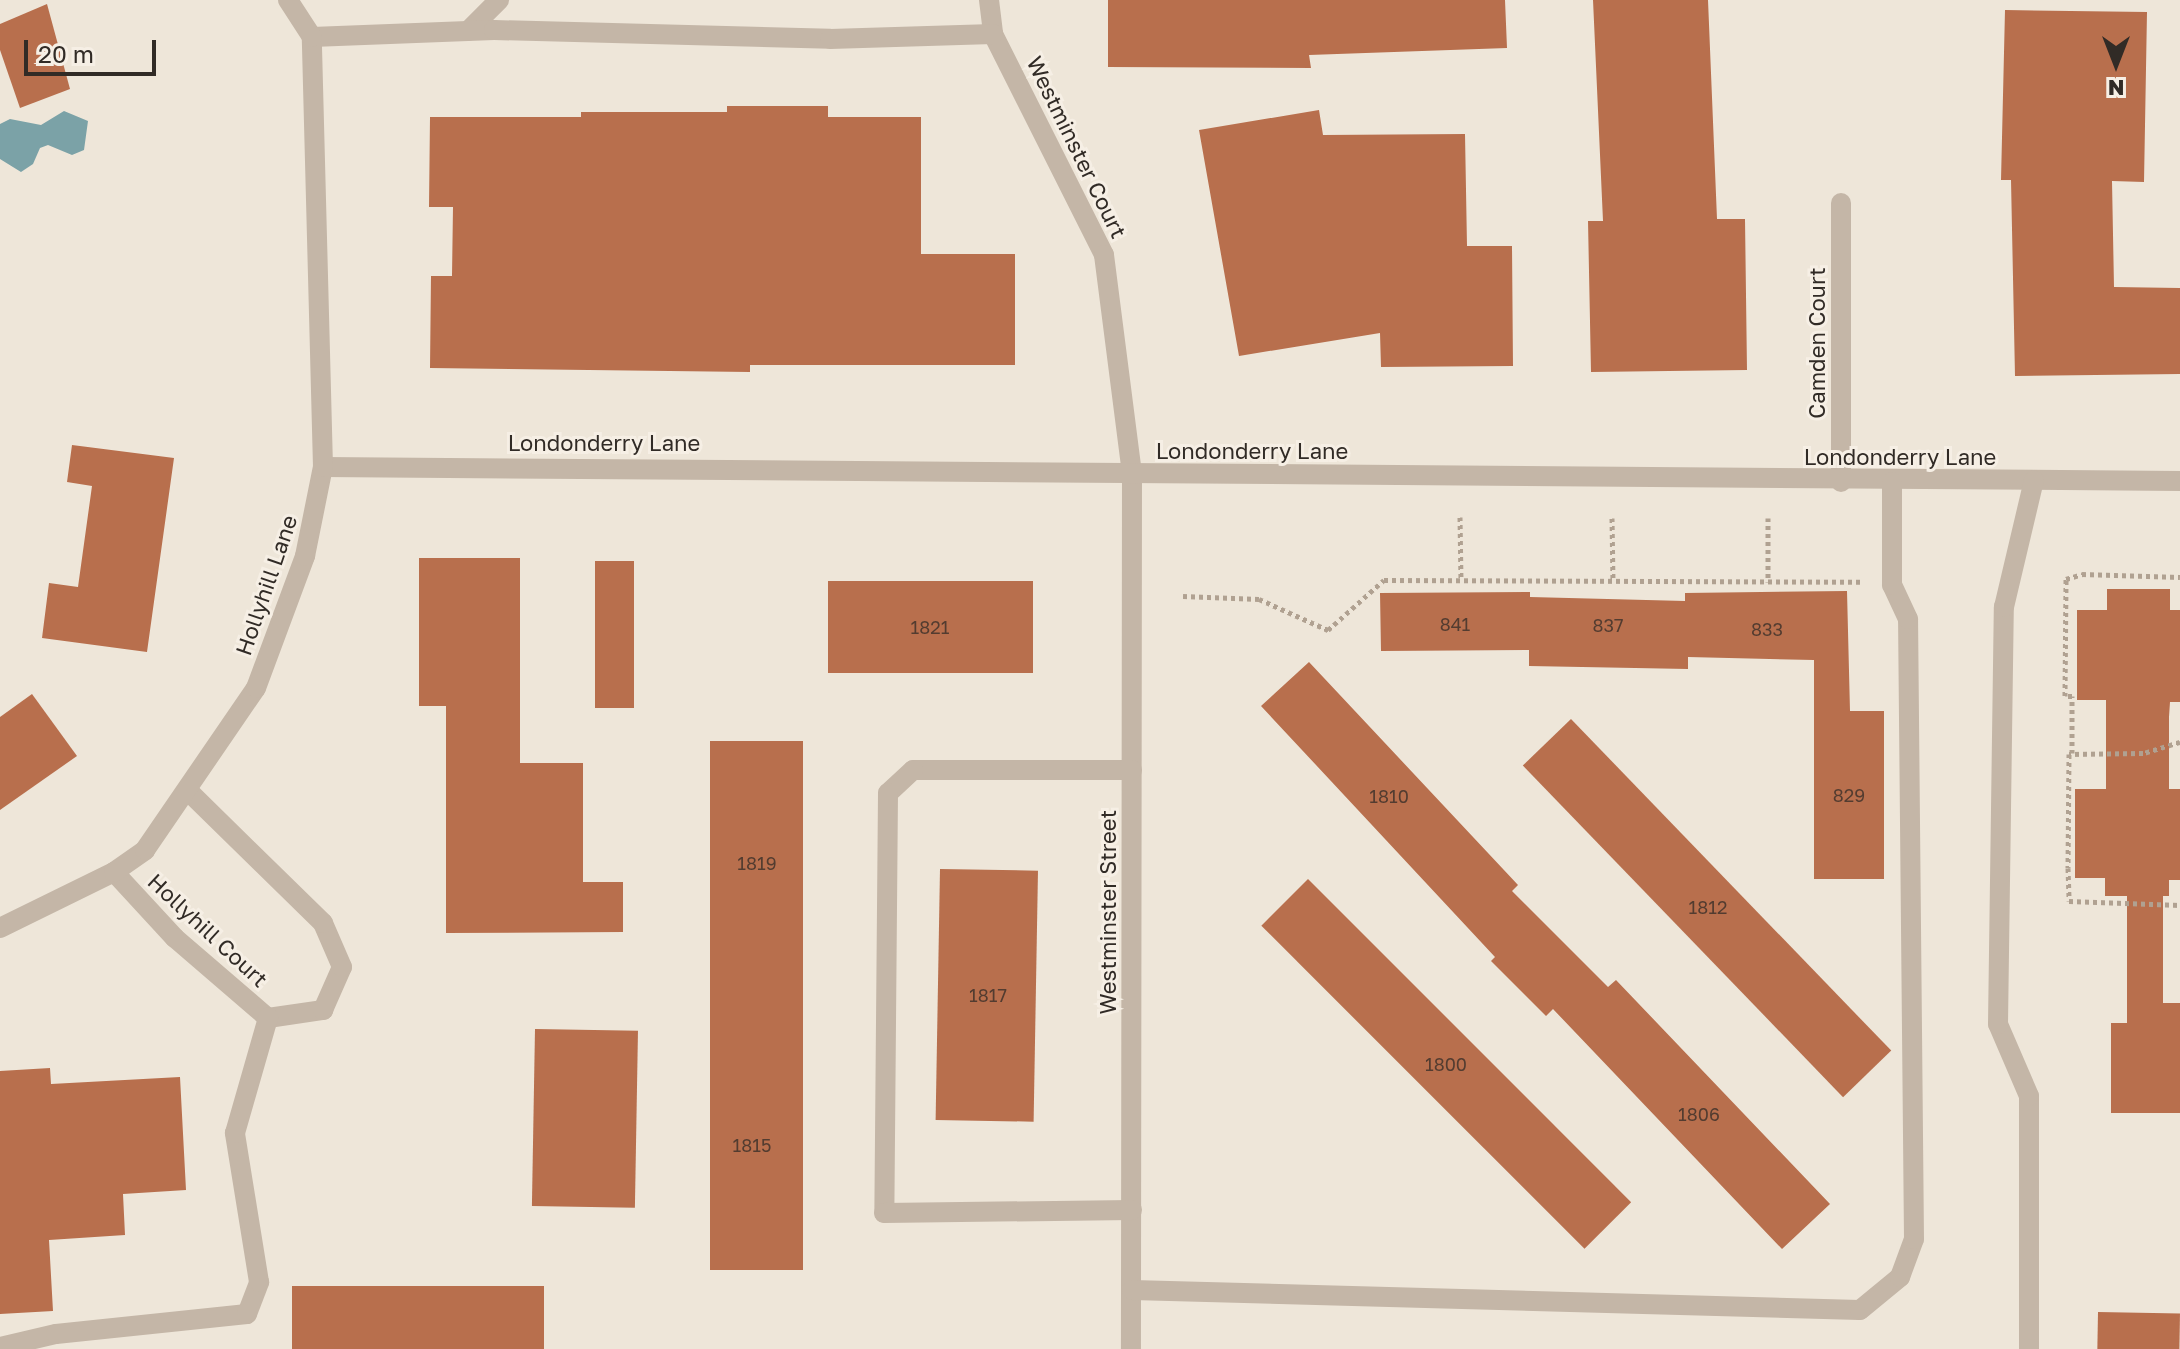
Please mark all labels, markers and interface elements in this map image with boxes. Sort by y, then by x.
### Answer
scale bar [28,24,160,74]
north arrow [2076,24,2156,104]
text: 20 m [38,39,94,68]
street label: Westminster Court [1022,52,1132,242]
text: N [2108,75,2124,102]
street label: Camden Court [1804,267,1830,419]
street label: Londonderry Lane [508,430,700,456]
street label: Londonderry Lane [1156,438,1348,464]
street label: Londonderry Lane [1804,444,1996,470]
street label: Hollyhill Lane [230,512,302,658]
house number: 841 [1440,613,1470,635]
house number: 837 [1592,614,1624,636]
house number: 1821 [911,616,949,638]
house number: 833 [1751,618,1783,640]
house number: 829 [1833,784,1865,806]
house number: 1810 [1369,785,1409,807]
street label: Westminster Street [1095,810,1121,1014]
house number: 1819 [737,852,777,874]
street label: Hollyhill Court [143,868,273,992]
house number: 1812 [1689,896,1727,918]
house number: 1817 [969,984,1007,1006]
house number: 1800 [1425,1053,1467,1075]
house number: 1806 [1678,1103,1720,1125]
house number: 1815 [733,1134,771,1156]

